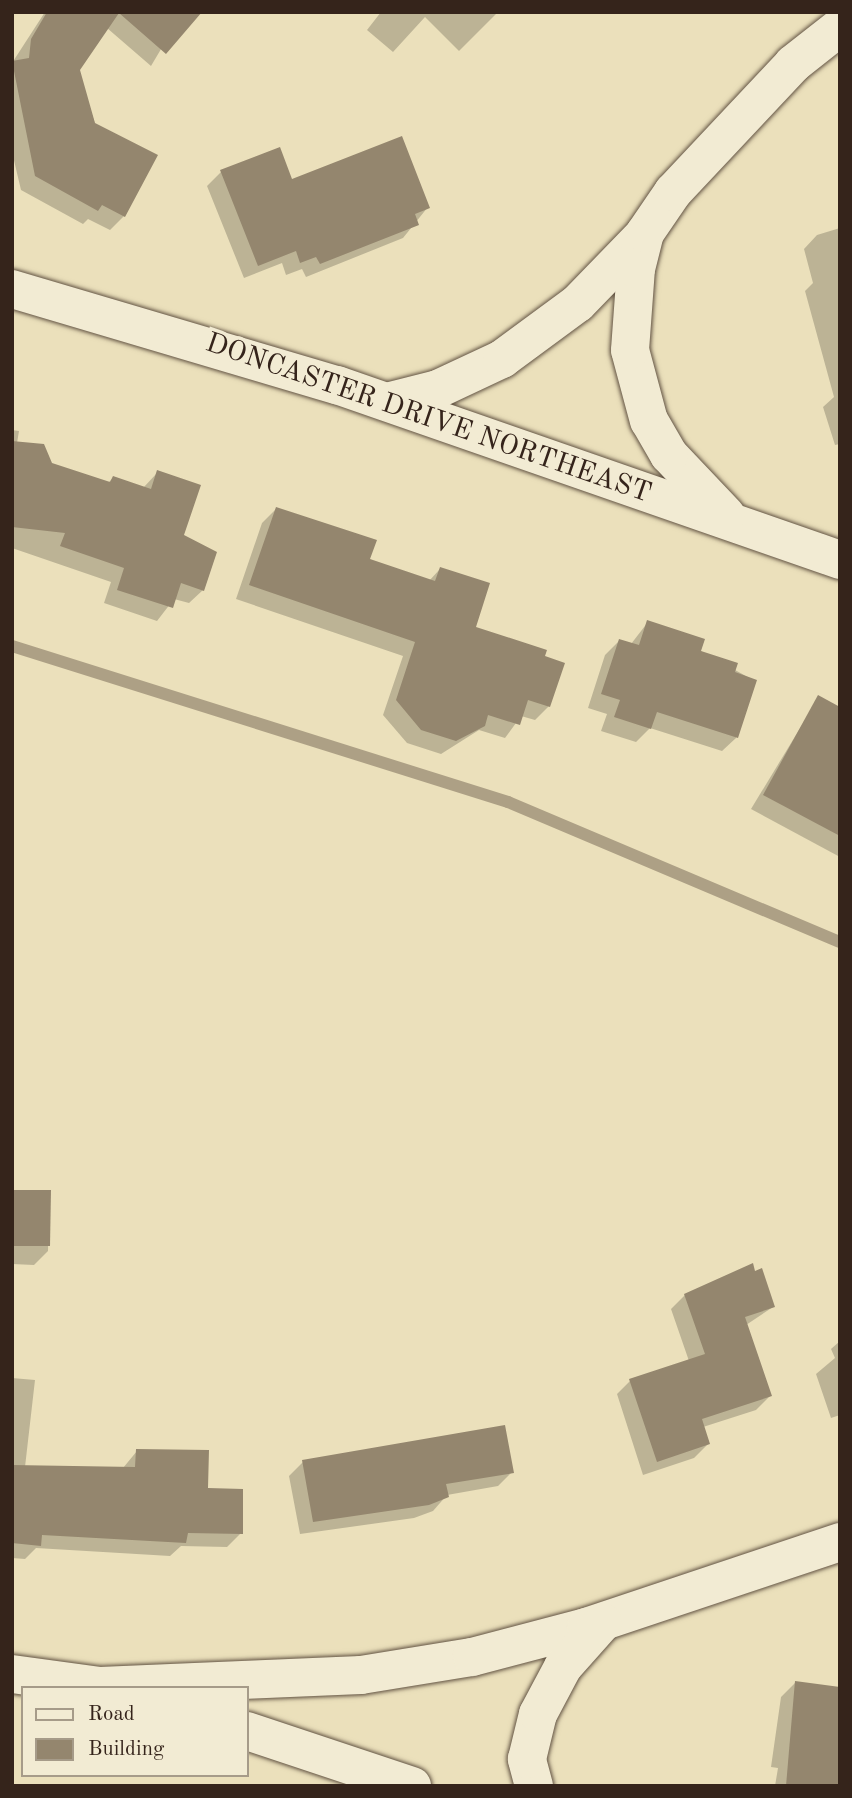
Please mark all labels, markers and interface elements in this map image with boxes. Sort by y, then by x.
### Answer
street label: DONCASTER DRIVE NORTHEAST [201,327,655,511]
legend [21,1686,248,1777]
text: Road [88,1704,135,1725]
text: Building [88,1739,164,1760]

